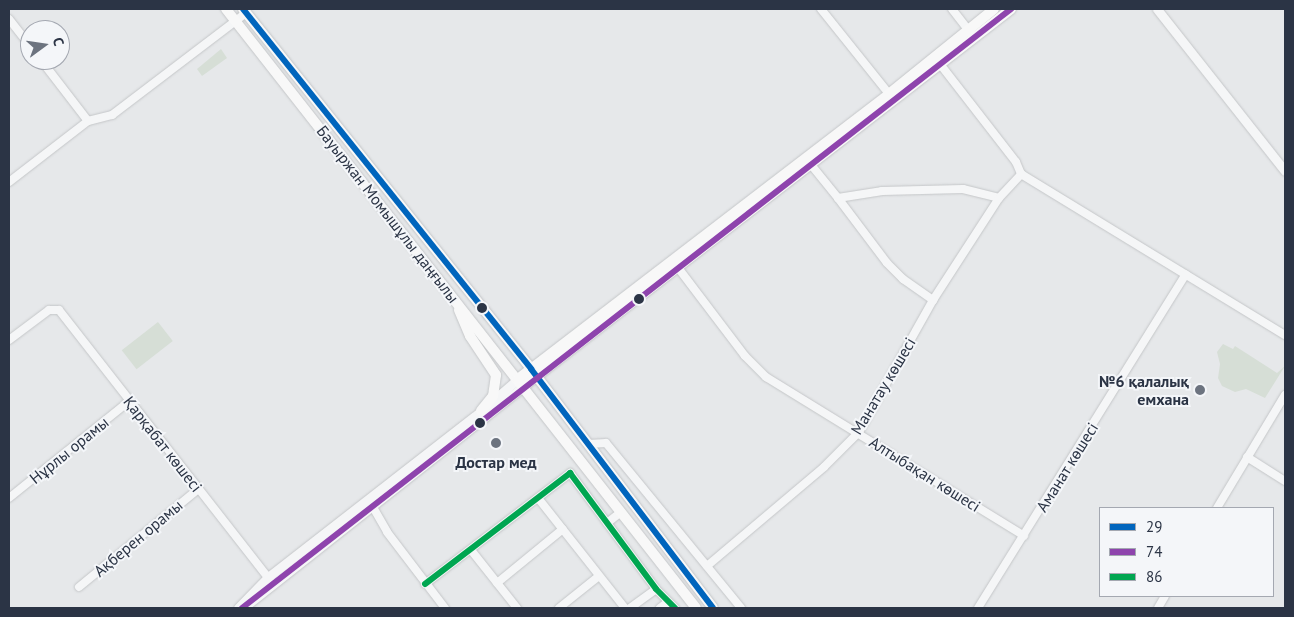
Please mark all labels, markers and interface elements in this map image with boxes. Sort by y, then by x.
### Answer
north arrow [20,20,70,70]
text: С [49,36,68,48]
street label: Бауыржан Момышұлы даңғылы [313,121,463,307]
unlabelled marker [634,294,644,304]
unlabelled marker [477,303,487,313]
street label: Манатау көшесі [846,334,920,438]
place label: №6 қалалық емхана [1099,371,1189,409]
marker: №6 қалалық емхана [1193,383,1207,397]
street label: Қарқабат көшесі [119,392,207,496]
street label: Нұрлы орамы [26,412,112,488]
unlabelled marker [475,418,485,428]
street label: Аманат көшесі [1032,419,1102,515]
street label: Алтыбақан көшесі [866,432,984,516]
marker: Достар мед [489,436,503,450]
place label: Достар мед [455,452,537,472]
street label: Ақберен орамы [90,495,186,581]
legend [1099,507,1274,597]
text: 29 [1146,517,1162,536]
text: 74 [1146,542,1162,561]
text: 86 [1146,567,1162,586]

